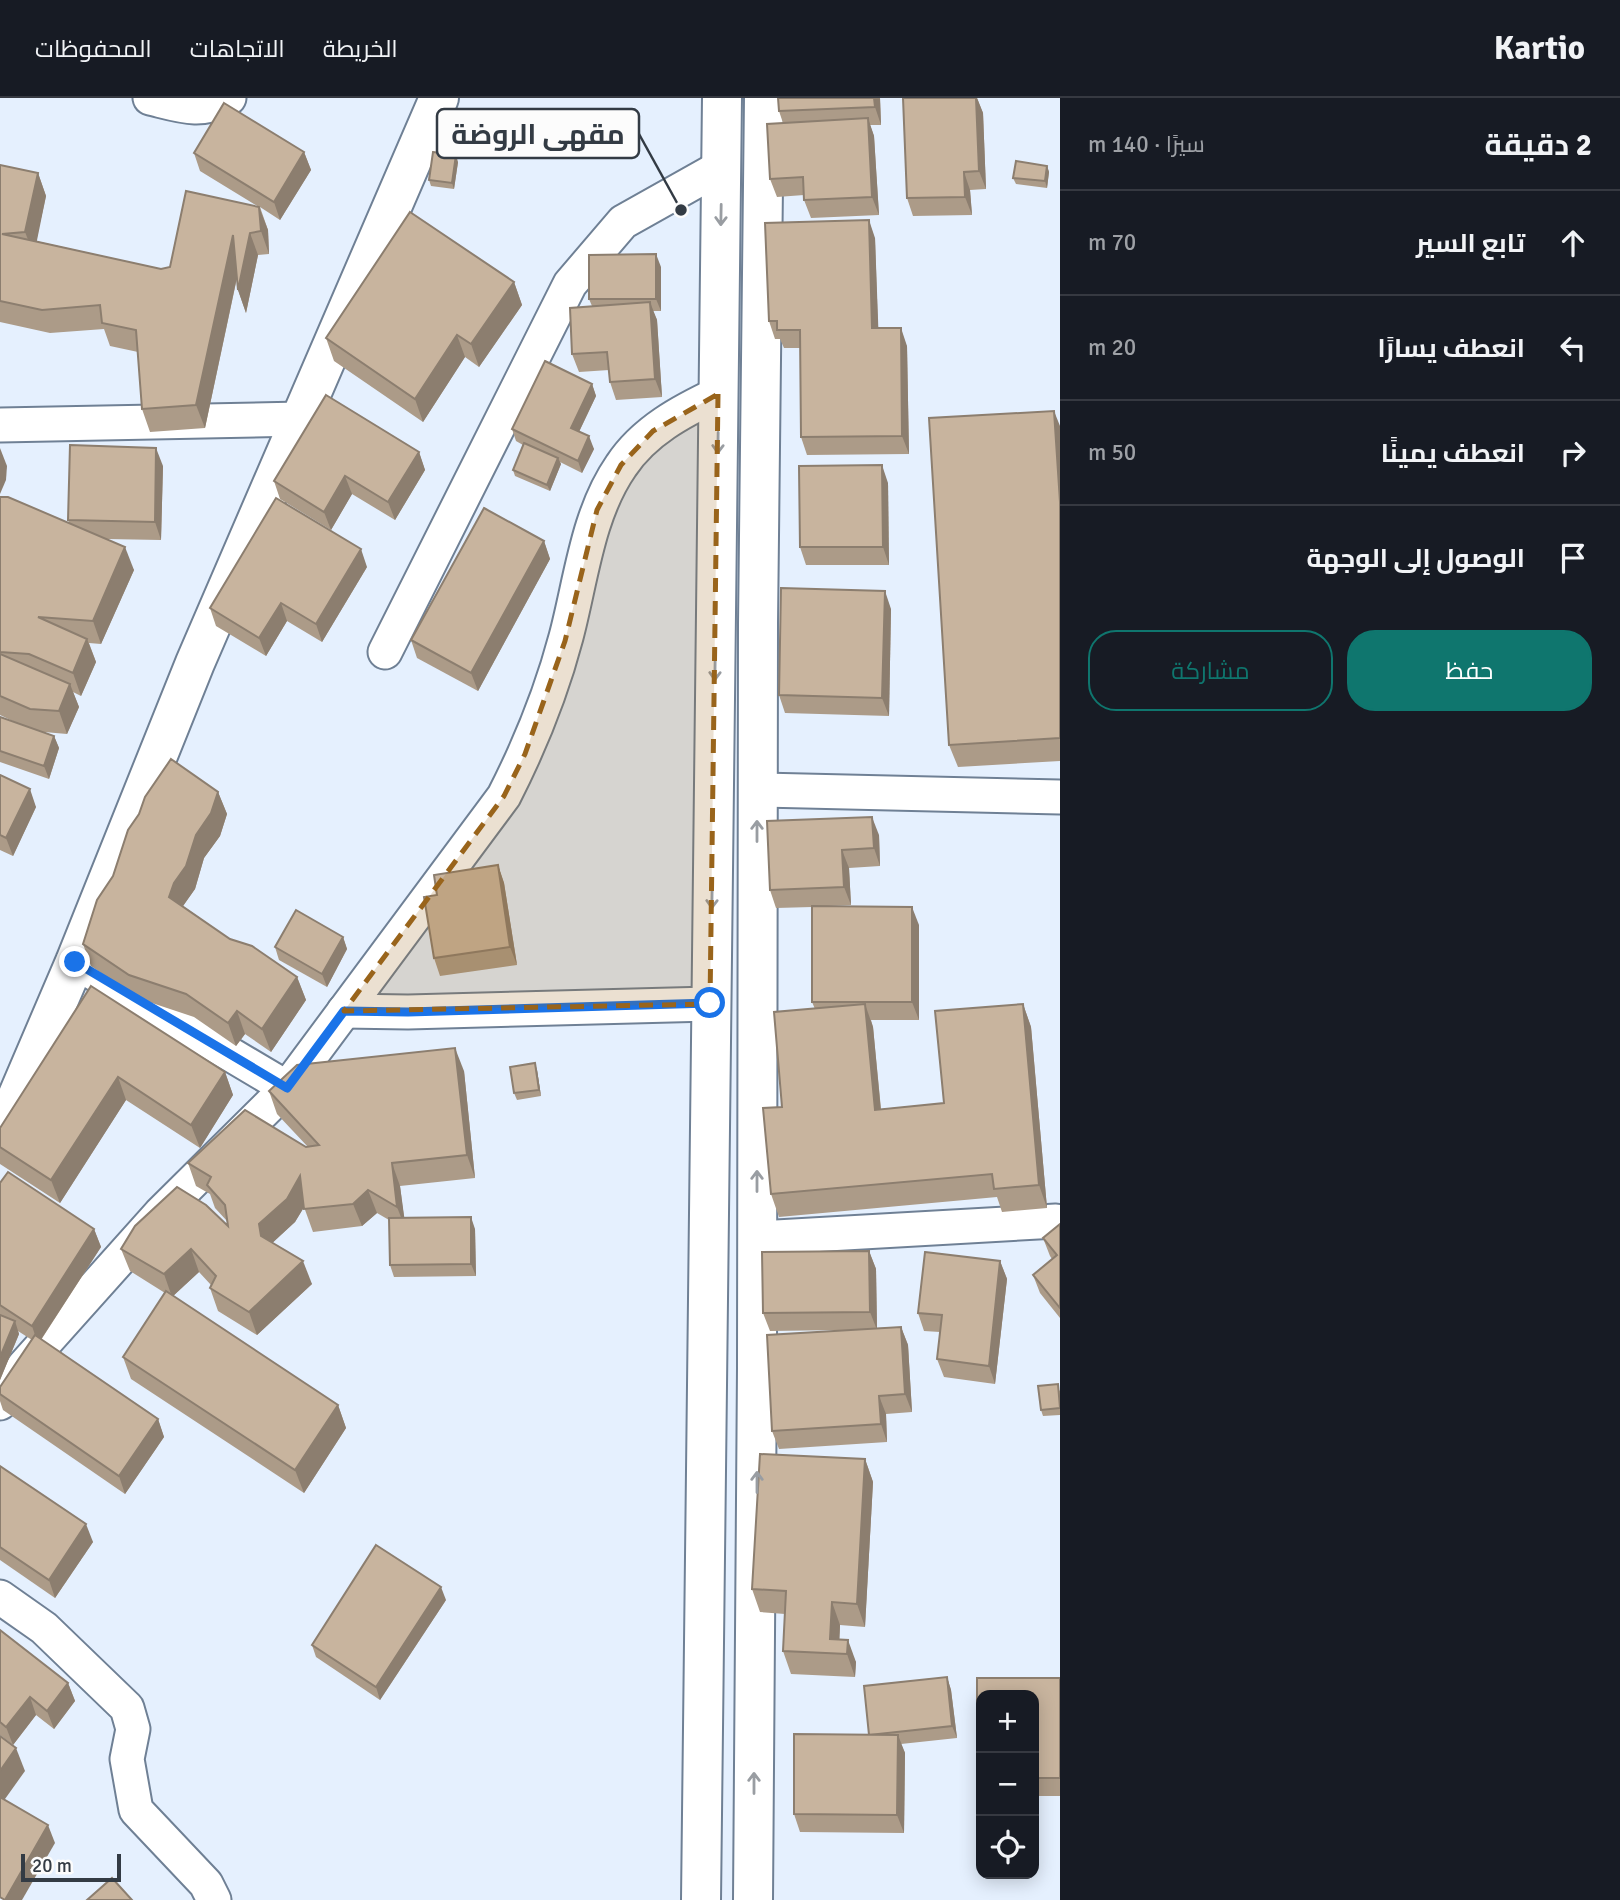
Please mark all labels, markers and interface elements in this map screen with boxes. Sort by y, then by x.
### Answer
text: Kartio [1494,28,1585,69]
text: المحفوظات [35,34,152,64]
text: الاتجاهات [190,34,285,64]
text: الخريطة [323,34,398,64]
callout: مقهى الروضة [437,109,639,158]
text: مقهى الروضة [451,118,625,152]
text: 2 دقيقة [1484,127,1592,164]
text: سيرًا · 140 m [1088,130,1205,159]
one-way arrow [714,203,728,226]
icon: ahead [1554,224,1592,262]
text: 70 m [1088,228,1136,257]
text: تابع السير [1416,228,1525,260]
icon: left [1554,329,1592,367]
text: 20 m [1088,333,1136,362]
text: انعطف يسارًا [1377,333,1525,365]
one-way arrow [711,431,724,454]
icon: right [1554,434,1592,472]
text: 50 m [1088,438,1136,467]
text: انعطف يمينًا [1381,438,1525,470]
icon: arrive [1554,539,1592,577]
text: الوصول إلى الوجهة [1306,543,1525,575]
button: مشاركة [1088,630,1333,711]
button: حفظ [1347,630,1592,711]
one-way arrow [708,658,721,681]
one-way arrow [750,820,764,843]
one-way arrow [705,886,718,909]
route end [59,946,90,977]
route start [694,987,725,1018]
one-way arrow [750,1170,764,1193]
one-way arrow [750,1471,763,1494]
map controls [976,1690,1039,1879]
button: + [976,1690,1039,1753]
button: − [976,1753,1039,1816]
one-way arrow [747,1772,761,1795]
button: locate [976,1816,1039,1879]
scale bar [21,1851,121,1883]
text: 20 m [32,1854,72,1878]

